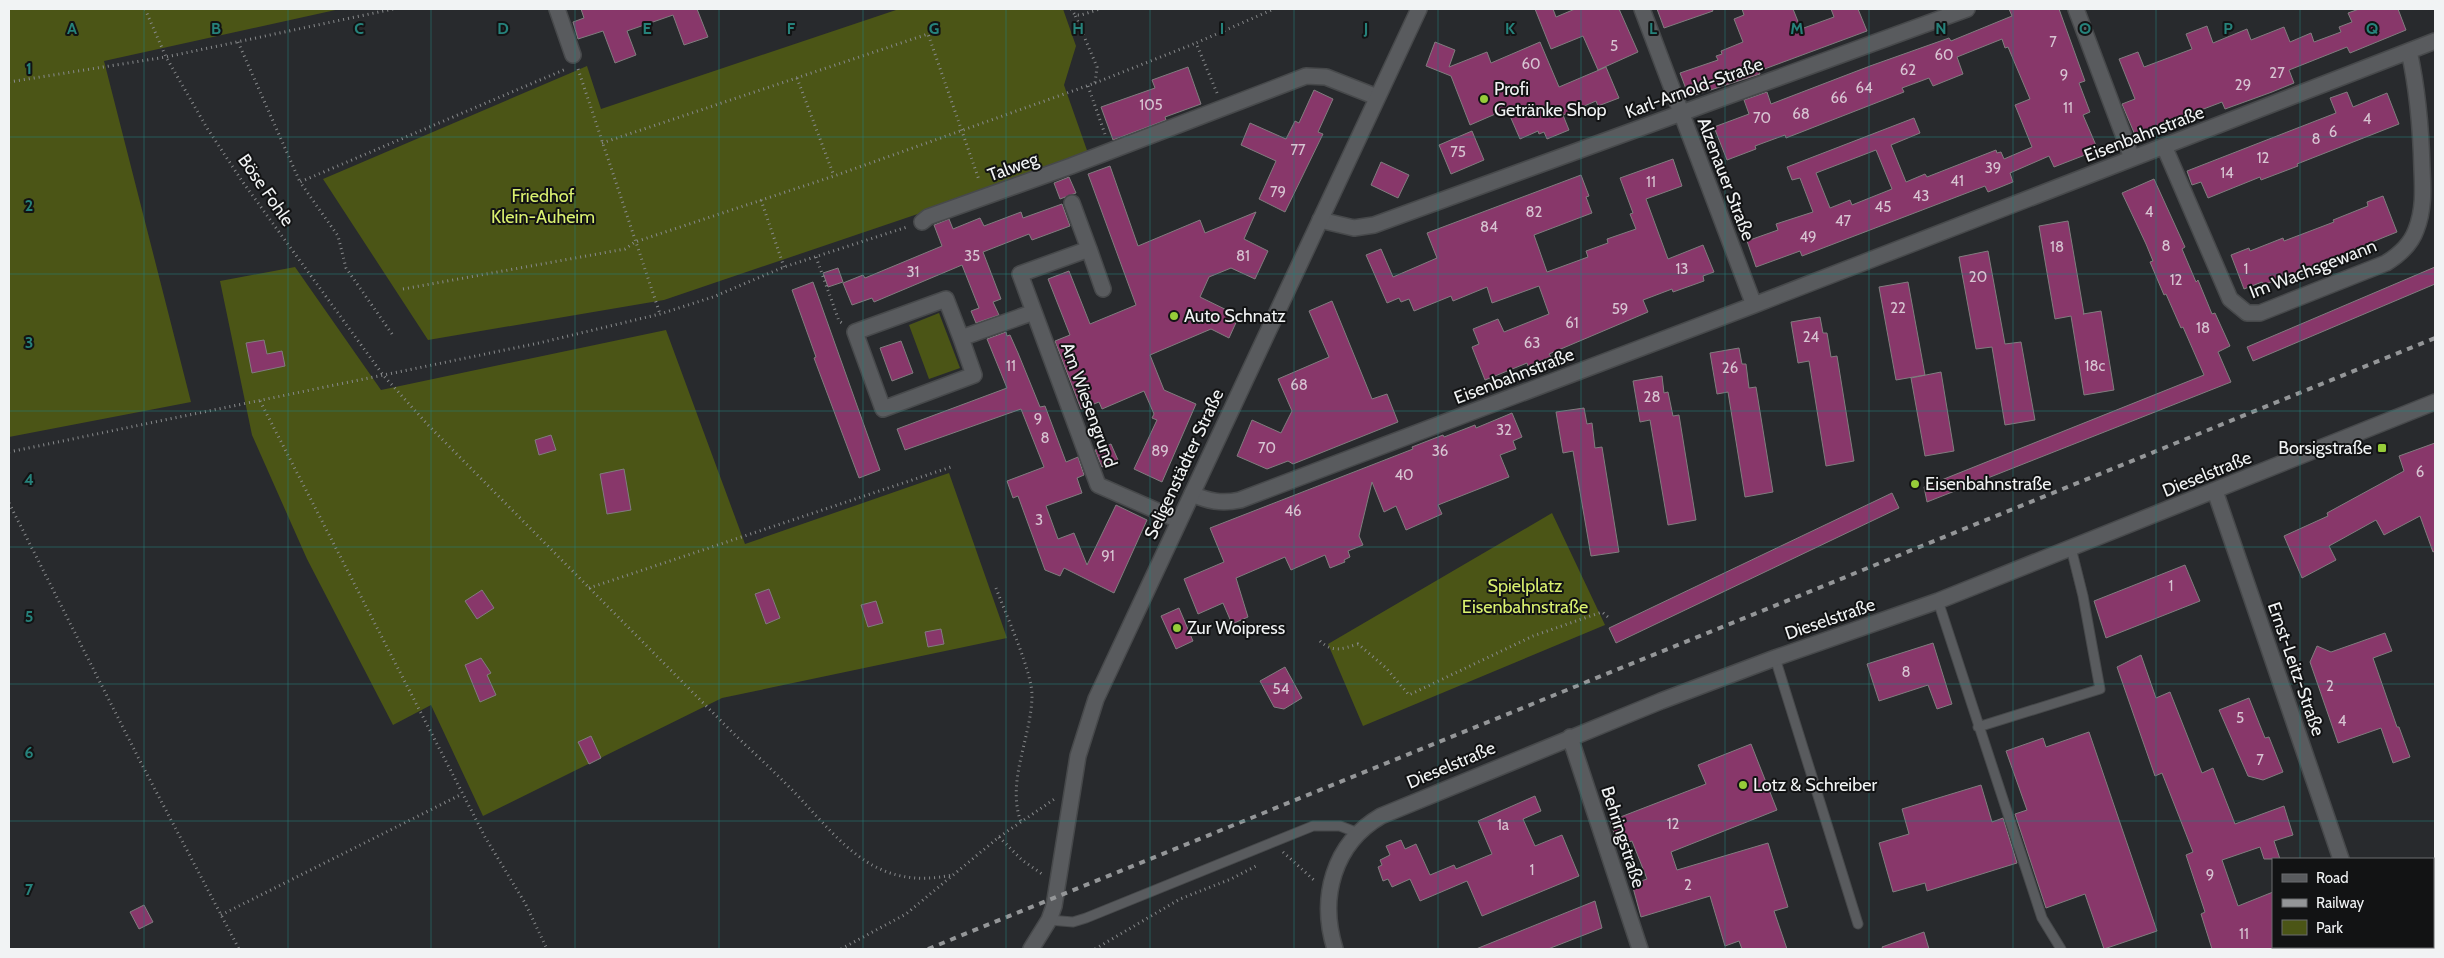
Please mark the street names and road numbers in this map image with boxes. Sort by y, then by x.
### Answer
street label: Karl-Arnold-Straße [1622,53,1766,123]
street label: Eisenbahnstraße [2081,101,2207,167]
street label: Alzenauer Straße [1692,114,1760,244]
street label: Talweg [985,147,1042,186]
street label: Böse Fohle [233,150,299,230]
street label: Im Wachsgewann [2246,235,2380,303]
street label: Am Wiesengrund [1056,339,1122,471]
street label: Eisenbahnstraße [1451,343,1577,409]
street label: Seligenstädter Straße [1140,385,1228,543]
street label: Dieselstraße [2159,446,2255,502]
street label: Dieselstraße [1782,593,1878,645]
street label: Ernst-Leitz-Straße [2263,599,2329,739]
street label: Dieselstraße [1403,736,1499,794]
street label: Behringstraße [1596,783,1650,891]

